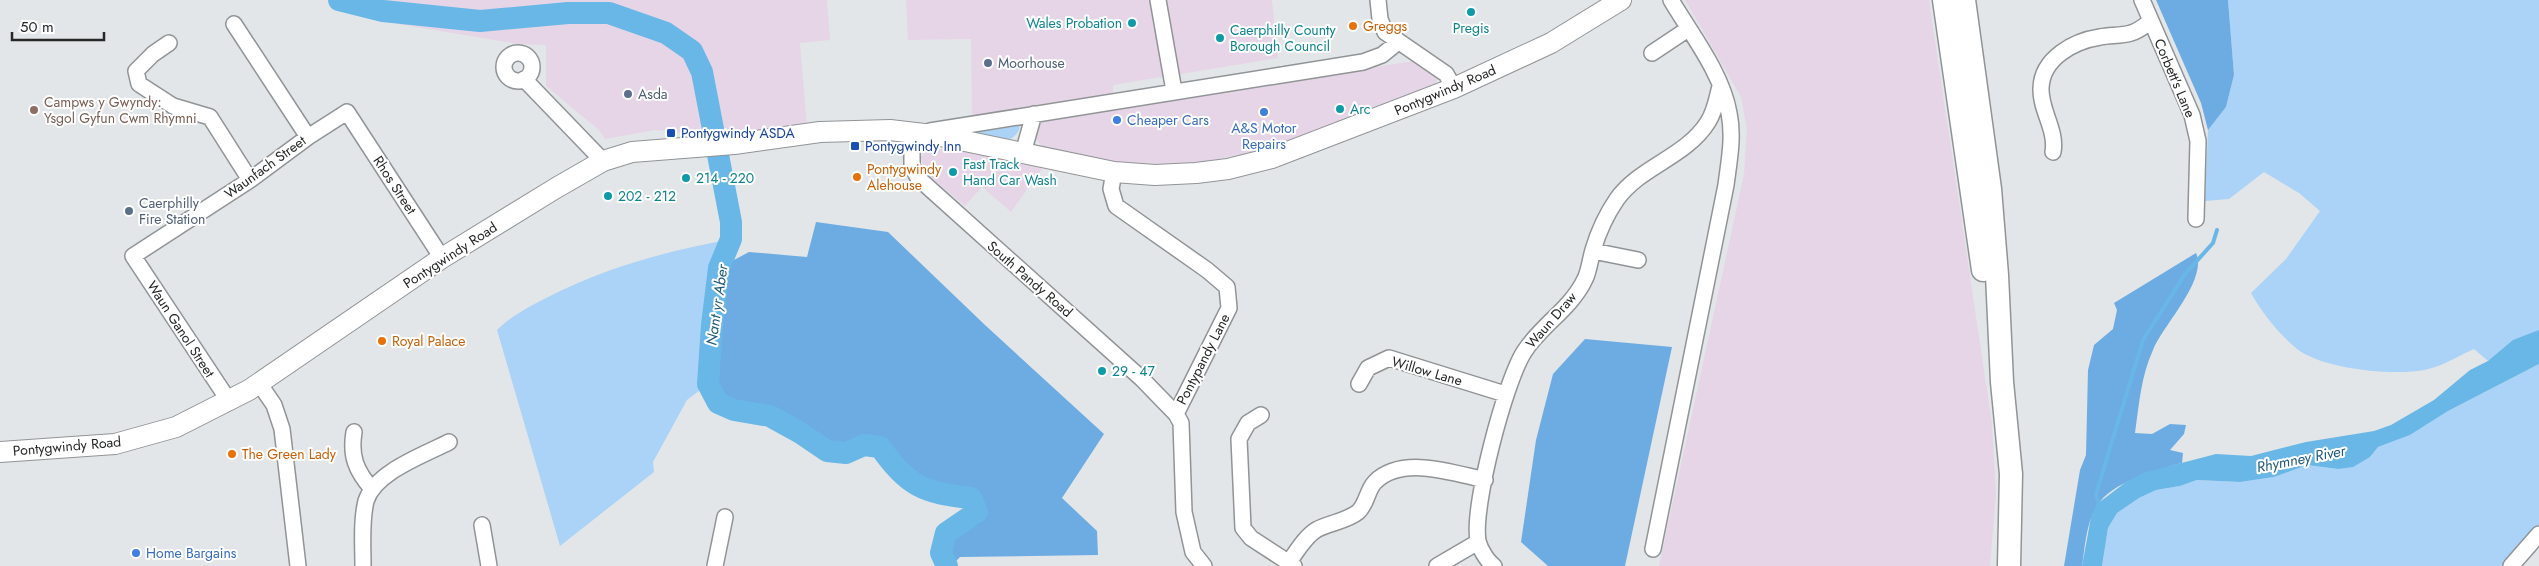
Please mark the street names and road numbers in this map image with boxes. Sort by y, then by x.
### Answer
street label: Corbett's Lane [2149,35,2201,121]
street label: Pontygwindy Road [1391,60,1499,120]
street label: Waunfach Street [220,130,310,203]
street label: Rhos Street [369,152,422,219]
street label: Pontygwindy Road [399,217,501,293]
street label: South Pandy Road [983,236,1077,322]
street label: Waun Ganol Street [142,277,220,382]
street label: Waun Draw [1521,287,1581,352]
street label: Pontypandy Lane [1171,310,1235,408]
street label: Willow Lane [1389,351,1465,391]
street label: Pontygwindy Road [12,431,122,461]

